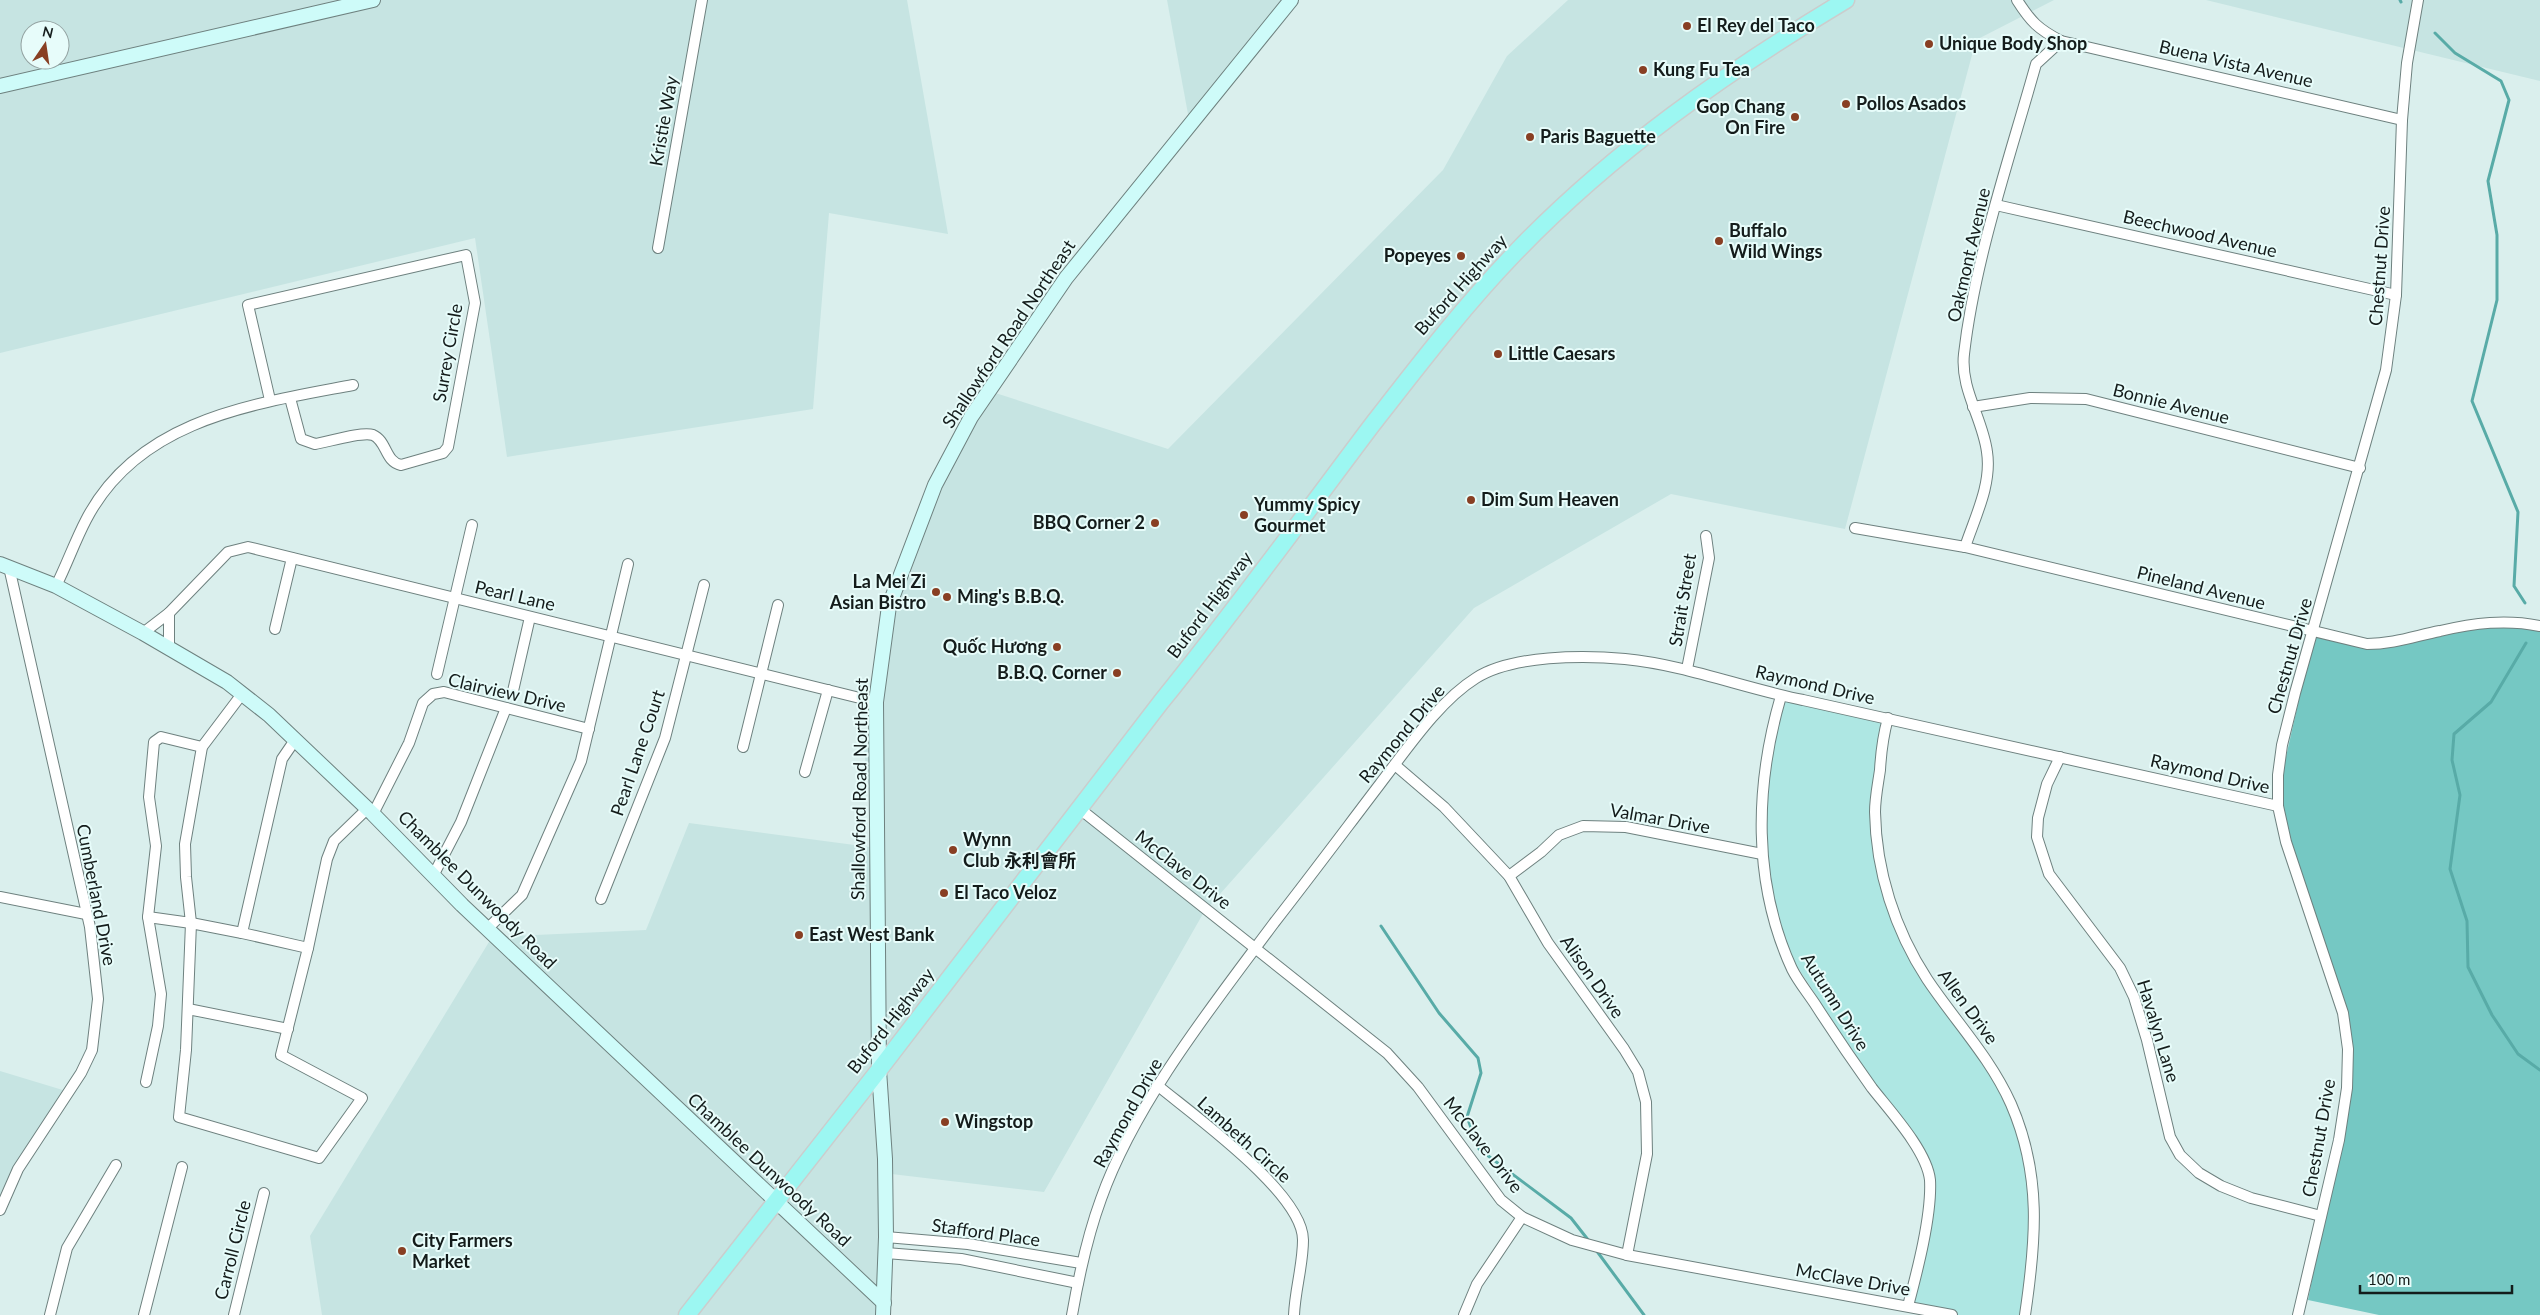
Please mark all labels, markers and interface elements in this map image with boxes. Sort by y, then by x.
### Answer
place label: El Rey del Taco [1697,14,1815,36]
north arrow [20,20,70,70]
marker: El Rey del Taco [1681,20,1693,32]
text: N [41,22,55,41]
place label: Unique Body Shop [1939,32,2087,54]
street label: Buena Vista Avenue [2157,35,2315,91]
marker: Unique Body Shop [1923,38,1935,50]
place label: Kung Fu Tea [1653,58,1750,80]
marker: Kung Fu Tea [1637,64,1649,76]
street label: Kristie Way [644,73,682,168]
place label: Pollos Asados [1856,92,1966,114]
place label: Gop Chang On Fire [1696,95,1785,138]
marker: Pollos Asados [1840,98,1852,110]
marker: Gop Chang On Fire [1789,111,1801,123]
place label: Paris Baguette [1540,125,1656,147]
marker: Paris Baguette [1524,131,1536,143]
street label: Oakmont Avenue [1942,185,1994,324]
street label: Beechwood Avenue [2121,205,2279,261]
street label: Chestnut Drive [2364,205,2394,326]
place label: Buffalo Wild Wings [1729,219,1822,262]
street label: Buford Highway [1409,229,1512,339]
street label: Shallowford Road Northeast [937,235,1080,432]
marker: Buffalo Wild Wings [1713,235,1725,247]
place label: Popeyes [1384,244,1451,266]
marker: Popeyes [1455,250,1467,262]
street label: Surrey Circle [428,302,467,404]
place label: Little Caesars [1508,342,1615,364]
marker: Little Caesars [1492,348,1504,360]
street label: Bonnie Avenue [2111,378,2232,428]
place label: Dim Sum Heaven [1481,488,1619,510]
place label: Yummy Spicy Gourmet [1253,493,1361,536]
marker: Dim Sum Heaven [1465,494,1477,506]
marker: Yummy Spicy Gourmet [1238,509,1250,521]
place label: BBQ Corner 2 [1033,511,1145,533]
marker: BBQ Corner 2 [1149,517,1161,529]
street label: Buford Highway [1162,546,1257,662]
street label: Strait Street [1664,551,1700,648]
street label: Pineland Avenue [2135,560,2268,614]
place label: La Mei Zi Asian Bistro [829,570,926,613]
street label: Pearl Lane [473,575,558,615]
place label: Ming's B.B.Q. [957,585,1064,607]
marker: La Mei Zi Asian Bistro [930,586,942,598]
marker: Ming's B.B.Q. [941,591,953,603]
street label: Chestnut Drive [2262,595,2316,716]
place label: Quốc Hương [943,635,1047,657]
marker: Quốc Hương [1051,641,1063,653]
street label: Raymond Drive [1753,660,1877,708]
place label: B.B.Q. Corner [997,661,1107,683]
marker: B.B.Q. Corner [1111,667,1123,679]
street label: Clairview Drive [446,668,568,716]
street label: Shallowford Road Northeast [846,677,872,900]
street label: Raymond Drive [1354,680,1449,787]
street label: Pearl Lane Court [605,686,669,818]
street label: Raymond Drive [2148,749,2272,797]
street label: Valmar Drive [1608,798,1712,838]
street label: Chamblee Dunwoody Road [394,805,562,973]
street label: Cumberland Drive [72,822,121,967]
street label: McClave Drive [1131,825,1236,914]
place label: Wynn Club 永利會所 [963,828,1076,871]
marker: Wynn Club 永利會所 [947,844,959,856]
place label: El Taco Veloz [954,881,1057,903]
marker: El Taco Veloz [938,887,950,899]
place label: East West Bank [809,923,935,945]
marker: East West Bank [793,929,805,941]
street label: Alison Drive [1556,931,1629,1022]
street label: Autumn Drive [1797,949,1875,1054]
street label: Buford Highway [842,963,939,1078]
street label: Allen Drive [1934,964,2003,1048]
street label: Havalyn Lane [2133,977,2185,1085]
street label: Raymond Drive [1088,1054,1166,1171]
street label: Chestnut Drive [2297,1077,2339,1199]
street label: Chamblee Dunwoody Road [683,1088,856,1251]
street label: Lambeth Circle [1193,1091,1296,1187]
street label: McClave Drive [1439,1092,1528,1197]
place label: Wingstop [955,1110,1033,1132]
marker: Wingstop [939,1116,951,1128]
street label: Carroll Circle [209,1198,255,1302]
street label: Stafford Place [930,1214,1042,1251]
place label: City Farmers Market [412,1229,513,1272]
marker: City Farmers Market [396,1245,408,1257]
street label: McClave Drive [1794,1258,1912,1300]
scale bar [2360,1262,2512,1294]
text: 100 m [2368,1270,2410,1288]

